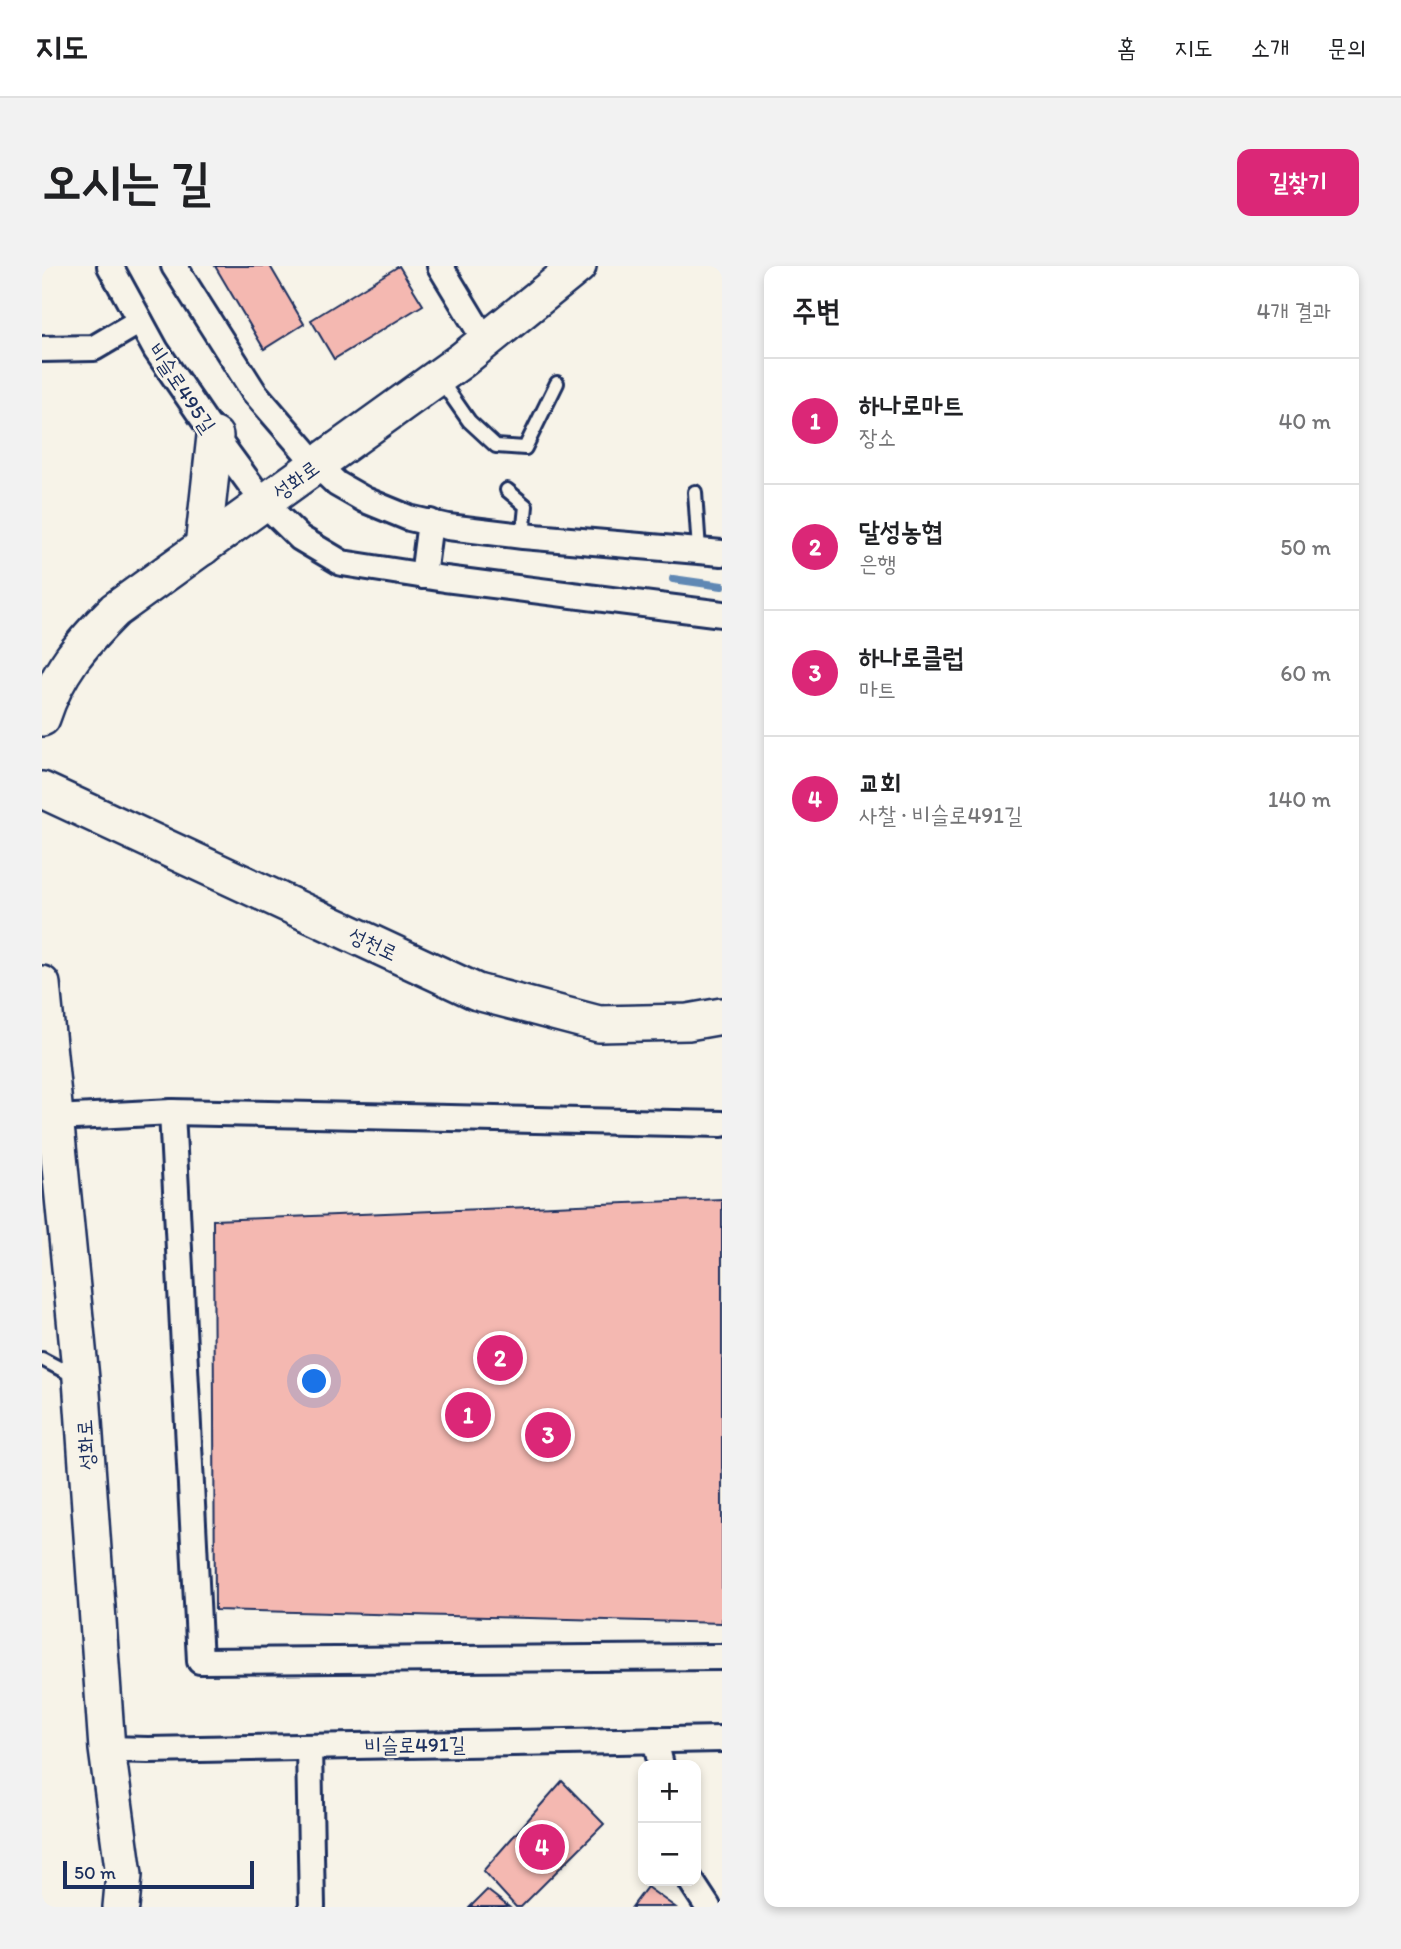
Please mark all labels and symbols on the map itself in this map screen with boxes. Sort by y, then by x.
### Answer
street label: 비슬로495길 [143,338,221,437]
street label: 성화로 [268,455,324,505]
street label: 성천로 [345,922,401,966]
pin: 2 [477,1332,523,1384]
your location [297,1364,331,1398]
pin: 1 [445,1389,491,1441]
pin: 3 [525,1409,571,1461]
street label: 성화로 [71,1419,100,1471]
street label: 비슬로491길 [364,1731,466,1758]
pin: 4 [519,1821,565,1873]
scale bar [63,1858,254,1890]

